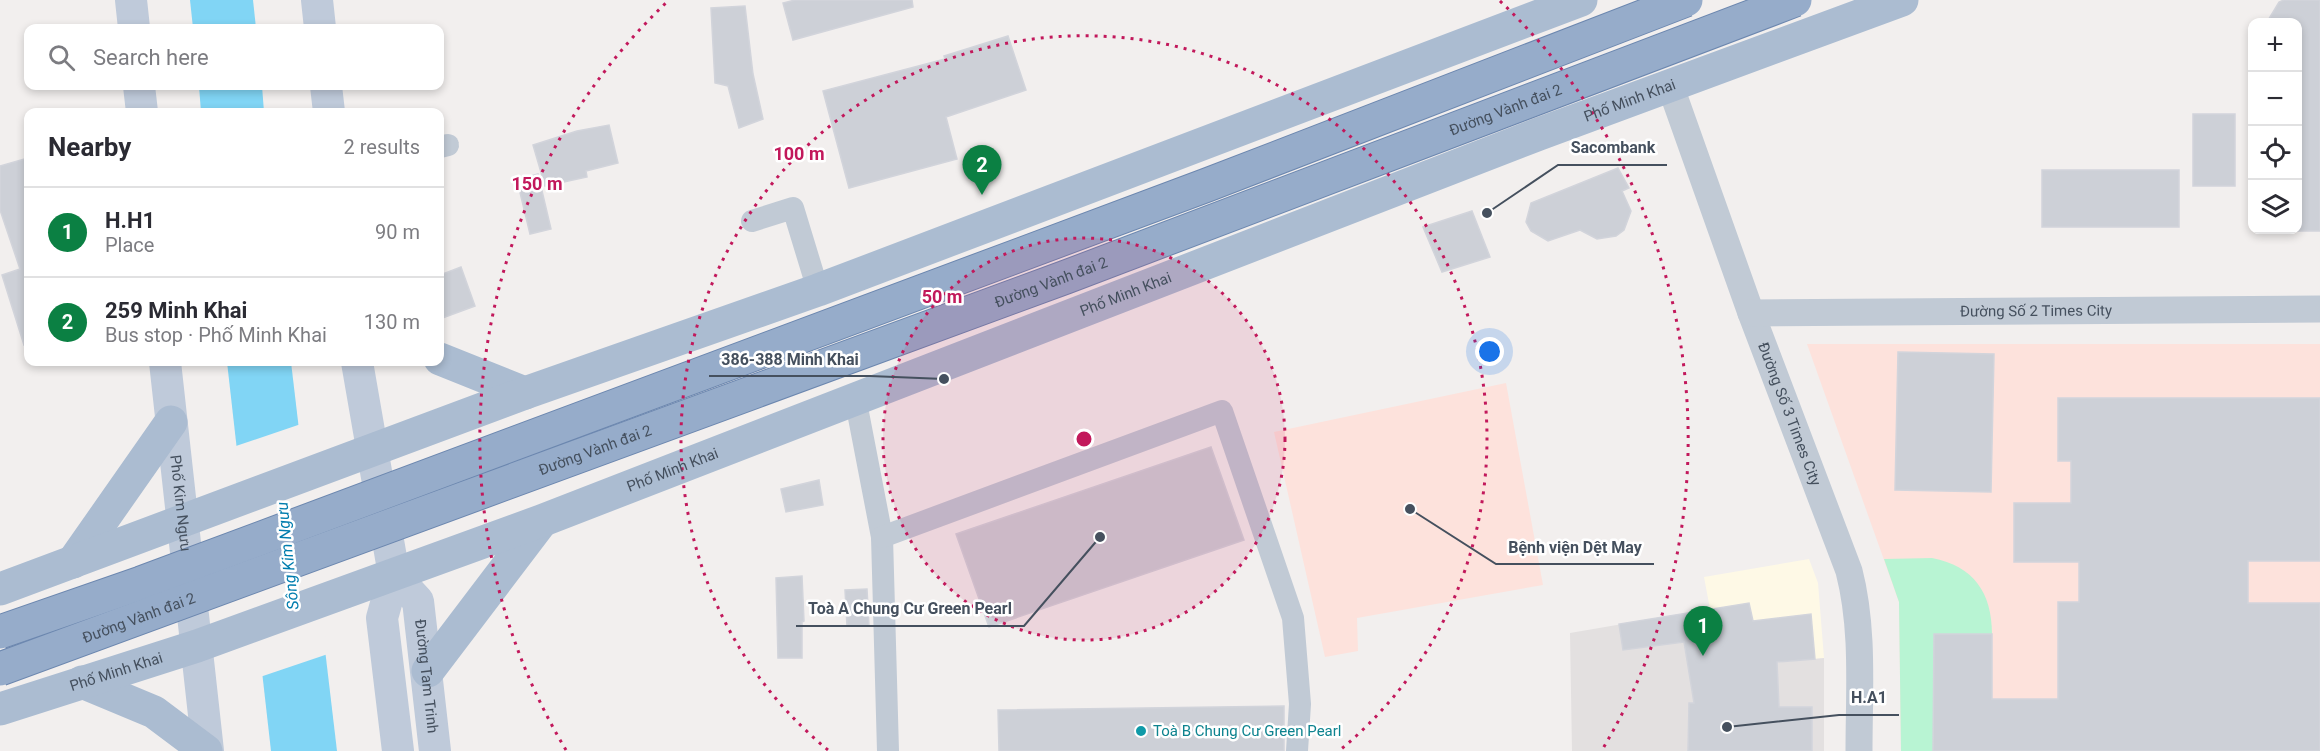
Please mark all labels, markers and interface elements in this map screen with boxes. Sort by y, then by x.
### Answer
map controls [2248,18,2302,234]
button: + [2248,18,2302,72]
search box [24,24,444,90]
icon: search [45,41,78,74]
text: Search here [93,45,209,70]
button: − [2248,72,2302,126]
street label: Phố Minh Khai [1581,75,1678,126]
street label: Đường Vành đai 2 [1447,80,1564,140]
button: locate [2248,126,2302,180]
callout: Sacombank [1558,131,1667,165]
text: Nearby [48,132,131,162]
text: 2 results [344,135,420,159]
text: Sacombank [1571,138,1656,157]
text: 100 m [773,143,825,164]
pin: 2 [962,146,1002,195]
text: 150 m [511,173,563,194]
button: layers [2248,180,2302,234]
text: H.H1 [105,208,155,233]
text: 1 [62,220,73,244]
text: 90 m [375,220,420,244]
text: Place [105,233,154,257]
street label: Đường Vành đai 2 [992,253,1110,311]
street label: Phố Minh Khai [1077,268,1174,320]
text: 50 m [922,286,962,307]
text: 259 Minh Khai [105,298,247,323]
street label: Đường Số 2 Times City [1960,301,2112,321]
text: 2 [62,310,73,334]
text: 130 m [364,310,420,334]
text: Bus stop · Phố Minh Khai [105,323,327,347]
your location [1475,337,1504,366]
street label: Đường Số 3 Times City [1754,340,1825,488]
callout: 386-388 Minh Khai [709,342,870,376]
text: 386-388 Minh Khai [721,350,859,369]
street label: Đường Vành đai 2 [536,421,654,479]
centre of rings [1074,429,1094,449]
street label: Phố Minh Khai [624,444,721,496]
street label: Phố Kim Ngưu [166,454,195,552]
water label: Sông Kim Ngưu [272,501,303,611]
callout: Bệnh viện Dệt May [1496,530,1654,564]
text: Bệnh viện Dệt May [1508,538,1643,557]
street label: Đường Vành đai 2 [80,589,198,647]
callout: Toà A Chung Cư Green Pearl [796,592,1024,626]
text: Toà A Chung Cư Green Pearl [808,599,1012,618]
pin: 1 [1684,606,1722,656]
street label: Đường Tam Trinh [411,618,442,734]
street label: Phố Minh Khai [67,649,165,695]
callout: H.A1 [1839,681,1899,715]
text: H.A1 [1851,688,1887,707]
place label: Toà B Chung Cư Green Pearl [1153,722,1342,740]
marker: Toà B Chung Cư Green Pearl [1134,724,1148,738]

